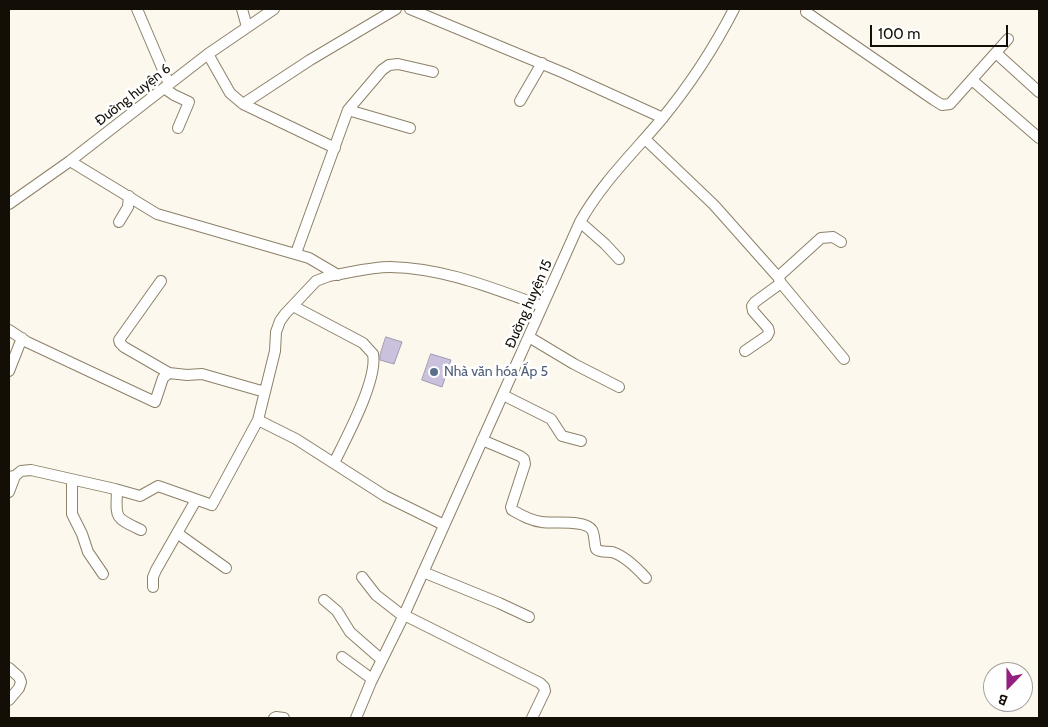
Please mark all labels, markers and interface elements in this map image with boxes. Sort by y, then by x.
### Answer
scale bar [873,15,1010,47]
text: 100 m [878,25,920,43]
street label: Đường huyện 6 [92,60,174,130]
street label: Đường huyện 15 [502,257,556,351]
place label: Nhà văn hóa Ấp 5 [444,364,548,380]
marker: Nhà văn hóa Ấp 5 [428,366,440,378]
north arrow [983,662,1033,712]
text: B [995,690,1010,710]

